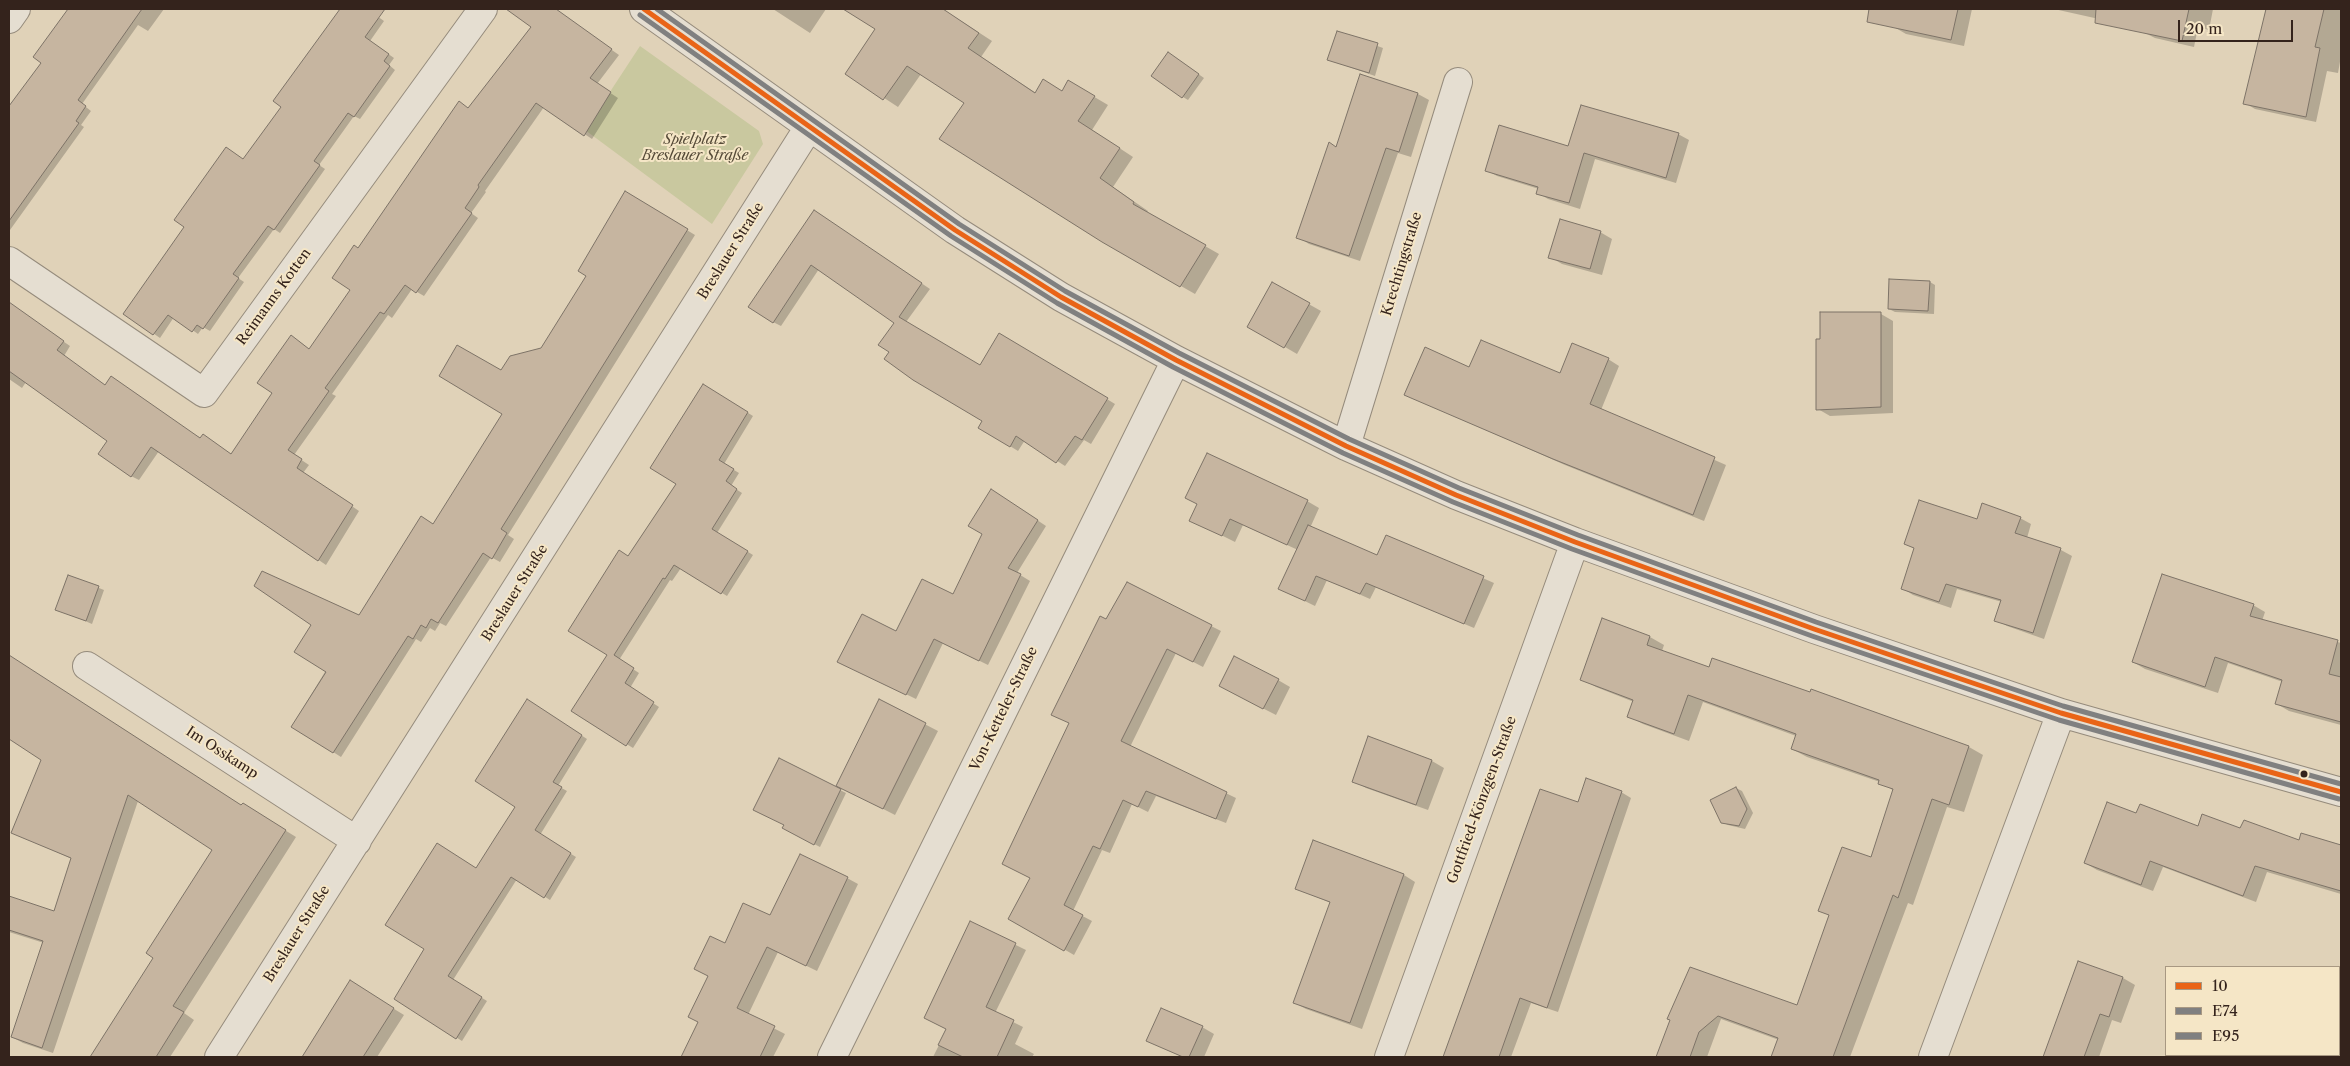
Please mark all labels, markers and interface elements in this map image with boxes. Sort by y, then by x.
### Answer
scale bar [2180,10,2295,42]
text: 20 m [2186,19,2222,38]
park label: Spielplatz Breslauer Straße [642,132,748,164]
street label: Breslauer Straße [694,199,768,303]
street label: Krechtingstraße [1378,210,1426,318]
street label: Reimanns Kotten [233,245,315,349]
street label: Breslauer Straße [478,541,552,645]
street label: Von-Ketteler-Straße [967,644,1041,774]
street label: Gottfried-Könzgen-Straße [1444,714,1520,886]
street label: Im Osskamp [183,723,261,783]
unlabelled marker [2299,769,2309,779]
street label: Breslauer Straße [260,882,334,986]
legend [2165,966,2340,1056]
text: 10 [2212,976,2228,995]
text: E74 [2212,1001,2238,1020]
text: E95 [2212,1026,2239,1045]

